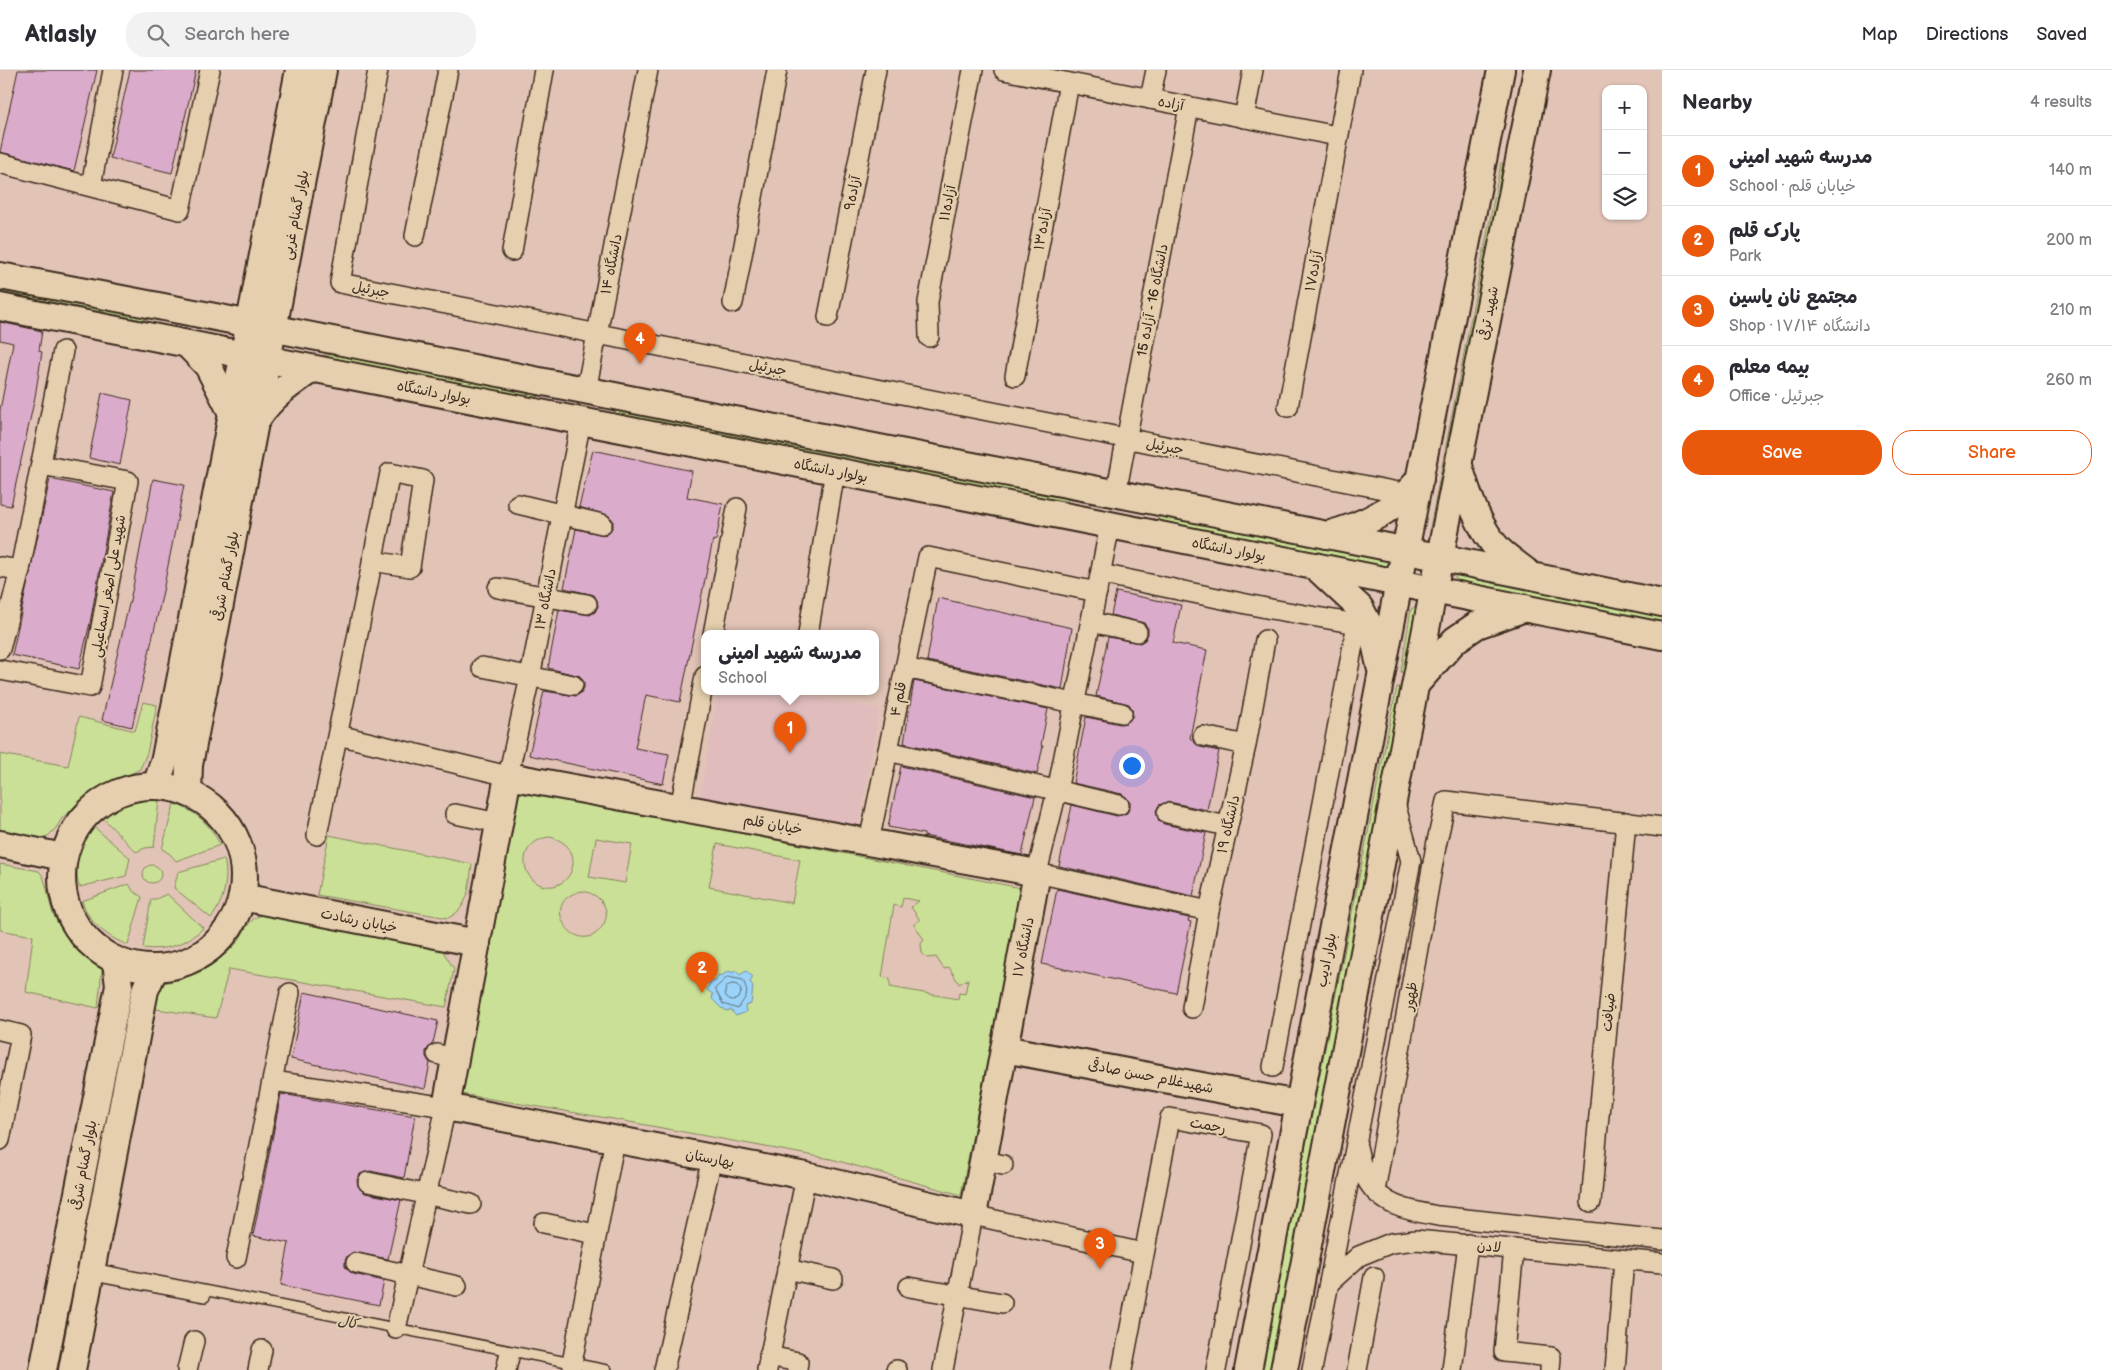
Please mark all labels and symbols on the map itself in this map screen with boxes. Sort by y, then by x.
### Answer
street label: آزاده [1156,93,1186,114]
street label: بلوار گمنام غربی [278,169,314,262]
street label: آزاده۹ [841,174,864,212]
street label: آزاده۱۱ [936,183,959,223]
street label: آزاده۱۳ [1030,206,1055,252]
street label: دانشگاه ۱۴ [597,232,626,296]
street label: دانشگاه 16 - آزاده 15 [1133,242,1172,358]
street label: آزاده۱۷ [1302,249,1326,293]
street label: جبرئیل [351,278,391,301]
street label: شهید ترقی [1475,285,1502,342]
pin: 4 [624,323,656,364]
street label: جبرئیل [748,356,788,379]
street label: بولوار دانشگاه [395,377,472,409]
street label: جبرئیل [1145,435,1185,458]
street label: بولوار دانشگاه [792,455,869,487]
street label: شهید علی اصغر اسماعیلی [88,513,129,659]
street label: بلوار گمنام شرقی [208,530,244,623]
street label: بولوار دانشگاه [1190,534,1267,566]
street label: دانشگاه ۱۳ [531,567,560,631]
street label: قلم ۴ [887,680,912,718]
pin: 1 [774,712,806,753]
your location [1119,753,1145,779]
street label: دانشگاه ۱۹ [1214,793,1243,855]
street label: خیابان قلم [742,811,804,840]
street label: خیابان رشادت [319,905,399,936]
street label: دانشگاه ۱۷ [1009,916,1038,978]
street label: بلوار ادیب [1313,932,1340,989]
pin: 2 [686,952,718,993]
street label: ظهور [1399,981,1422,1013]
street label: ضیافت [1598,992,1619,1032]
street label: شهیدغلام حسن صادقی [1086,1056,1215,1099]
street label: رحمت [1189,1114,1227,1137]
street label: بلوار گمنام شرقی [66,1119,102,1212]
street label: بهارستان [684,1145,736,1172]
pin: 3 [1084,1228,1116,1269]
street label: لادن [1476,1237,1502,1256]
water label: کال [336,1311,362,1334]

